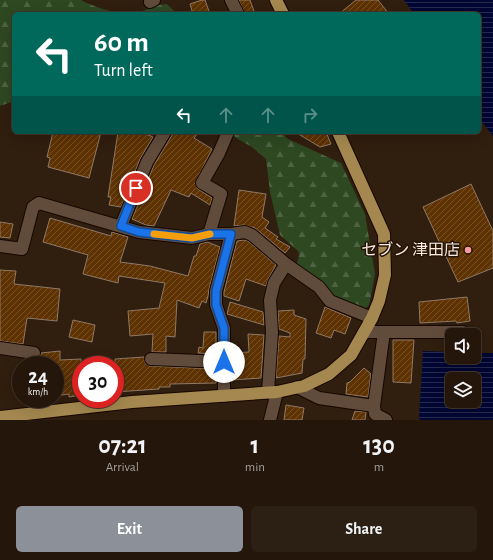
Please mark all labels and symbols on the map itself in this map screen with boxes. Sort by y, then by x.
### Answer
pin [119,171,153,205]
place label: セブン 津田店 [361,241,460,258]
marker: セブン 津田店 [463,245,473,255]
position arrow [203,341,245,383]
speed limit sign: 30 [72,356,124,408]

